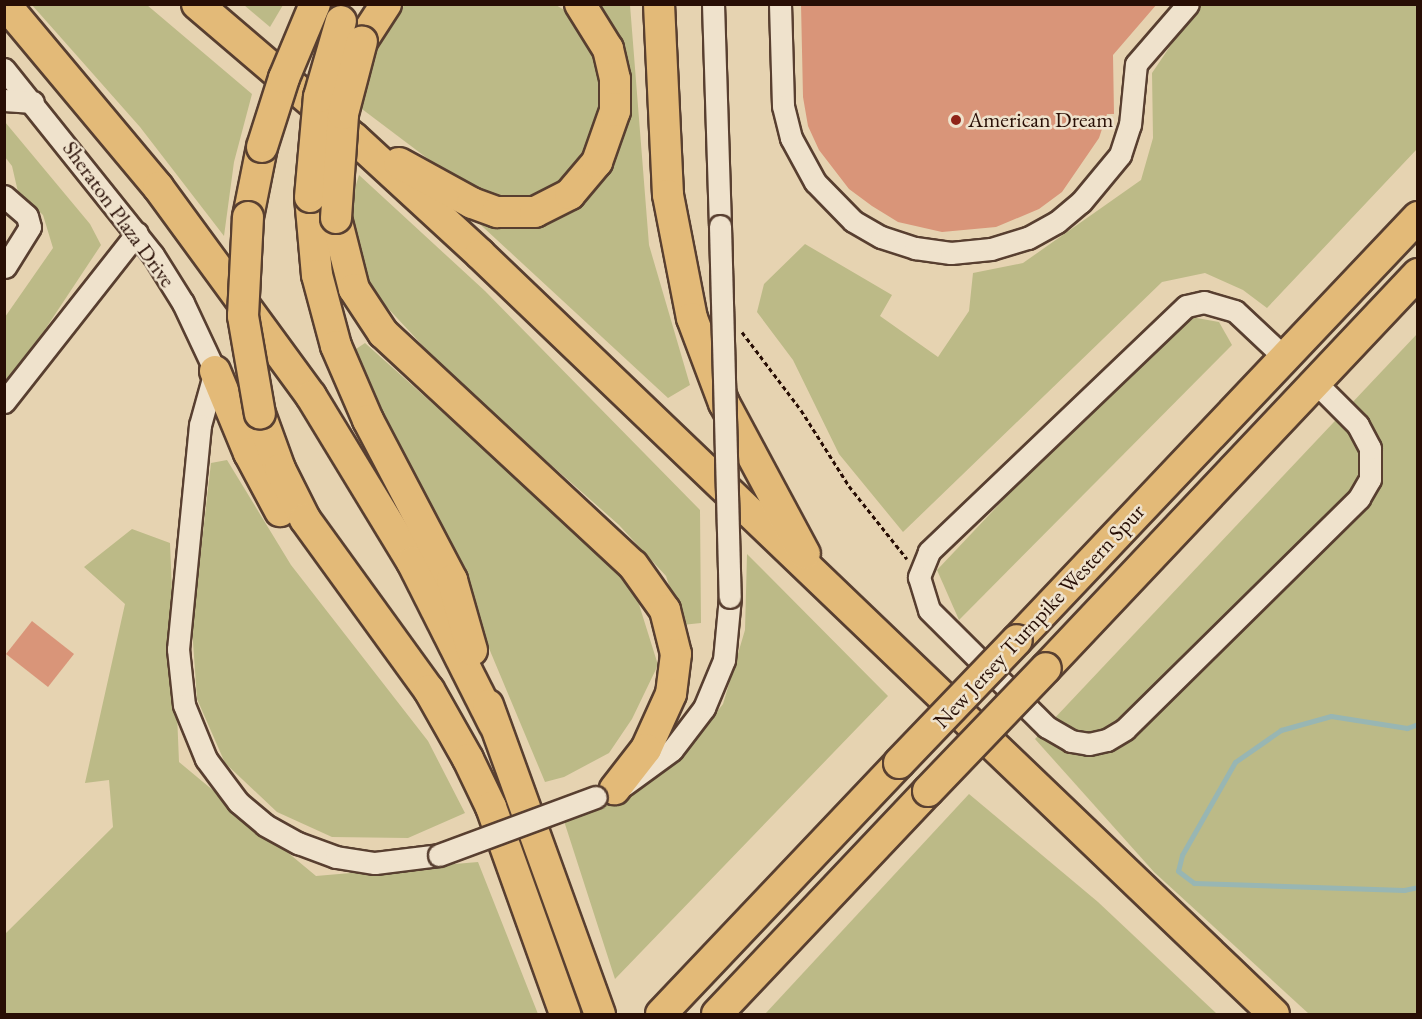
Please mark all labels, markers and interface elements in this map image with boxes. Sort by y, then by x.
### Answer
place label: American Dream [968,107,1113,133]
marker: American Dream [949,113,963,127]
street label: Sheraton Plaza Drive [57,136,181,292]
street label: New Jersey Turnpike Western Spur [928,498,1150,734]

